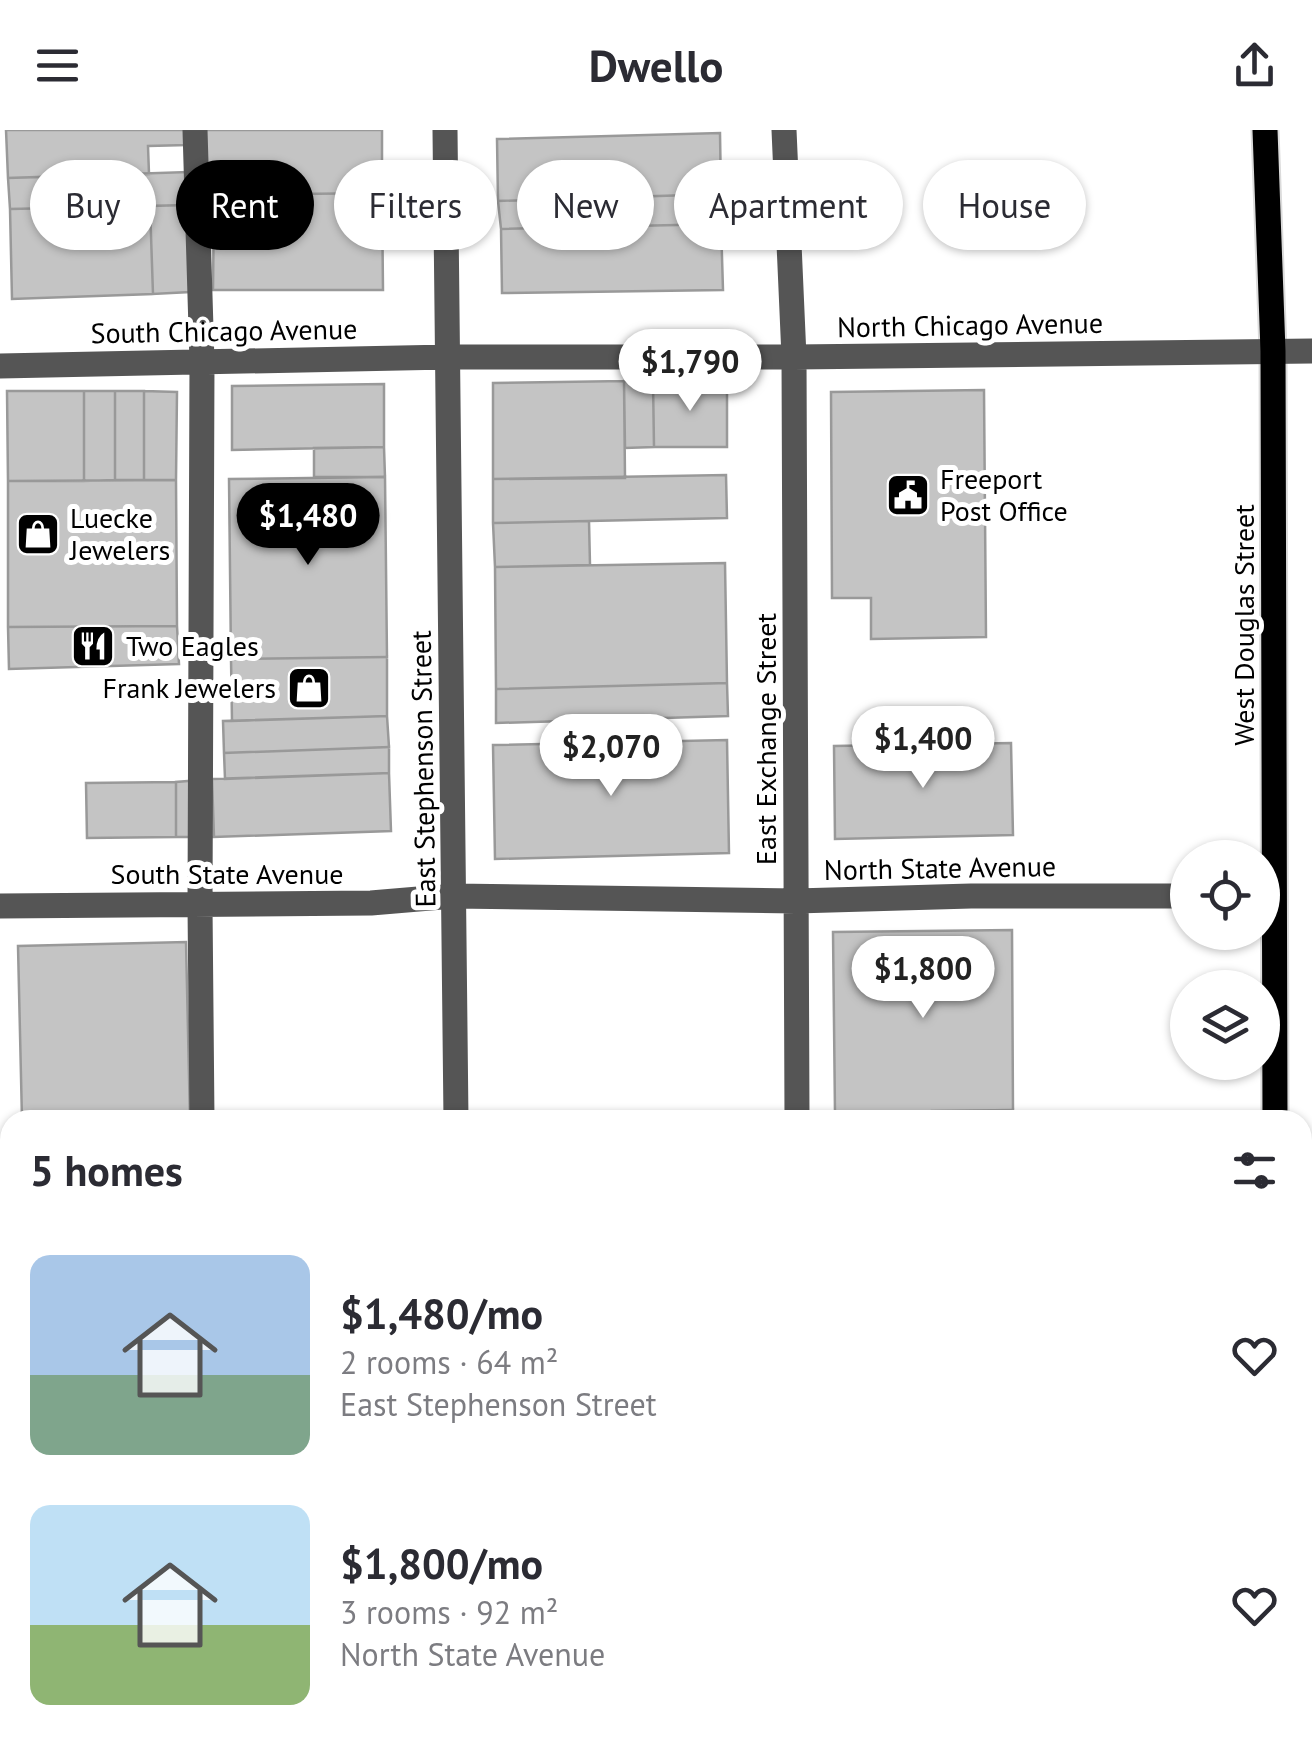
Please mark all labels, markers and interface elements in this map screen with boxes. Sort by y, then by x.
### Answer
text: Dwello [589,36,723,94]
icon: menu [30,38,85,93]
icon: share [1227,38,1282,93]
chip: Buy [30,160,156,250]
chip: Rent [176,160,314,250]
chip: Filters [334,160,497,250]
chip: New [517,160,654,250]
chip: Apartment [674,160,903,250]
chip: House [923,160,1086,250]
street label: North Chicago Avenue [837,304,1103,345]
street label: South Chicago Avenue [90,310,358,351]
pin: $1,790 [609,329,771,414]
text: $1,790 [641,340,739,382]
place label: Freeport Post Office [940,460,1068,529]
public building icon: Freeport Post Office [885,472,931,518]
pin: $1,480 [227,483,389,568]
text: $1,480 [259,494,357,536]
place label: Luecke Jewelers [69,499,170,568]
street label: West Douglas Street [1225,504,1262,746]
shop icon: Luecke Jewelers [15,511,61,557]
street label: East Exchange Street [747,613,784,865]
restaurant icon: Two Eagles [70,623,116,669]
place label: Two Eagles [126,627,259,664]
street label: East Stephenson Street [402,630,443,908]
shop icon: Frank Jewelers [286,665,332,711]
place label: Frank Jewelers [102,669,276,706]
pin: $1,400 [842,706,1004,791]
pin: $2,070 [530,714,692,799]
text: $1,400 [874,717,972,759]
text: $2,070 [562,725,660,767]
map controls [1170,840,1280,1080]
button: locate [1170,840,1280,950]
street label: North State Avenue [824,847,1056,888]
street label: South State Avenue [111,855,343,892]
pin: $1,800 [842,936,1004,1021]
text: $1,800 [874,947,972,989]
button: layers [1170,970,1280,1080]
text: 5 homes [30,1143,183,1198]
icon: filters [1227,1143,1282,1198]
text: $1,480/mo [340,1286,543,1341]
icon: home [110,1295,230,1415]
icon: heart [1227,1328,1282,1383]
text: 2 rooms · 64 m² [340,1341,558,1383]
text: East Stephenson Street [340,1383,657,1425]
text: $1,800/mo [340,1536,543,1591]
icon: home [110,1545,230,1665]
icon: heart [1227,1578,1282,1633]
text: 3 rooms · 92 m² [340,1591,558,1633]
text: North State Avenue [340,1633,605,1675]

